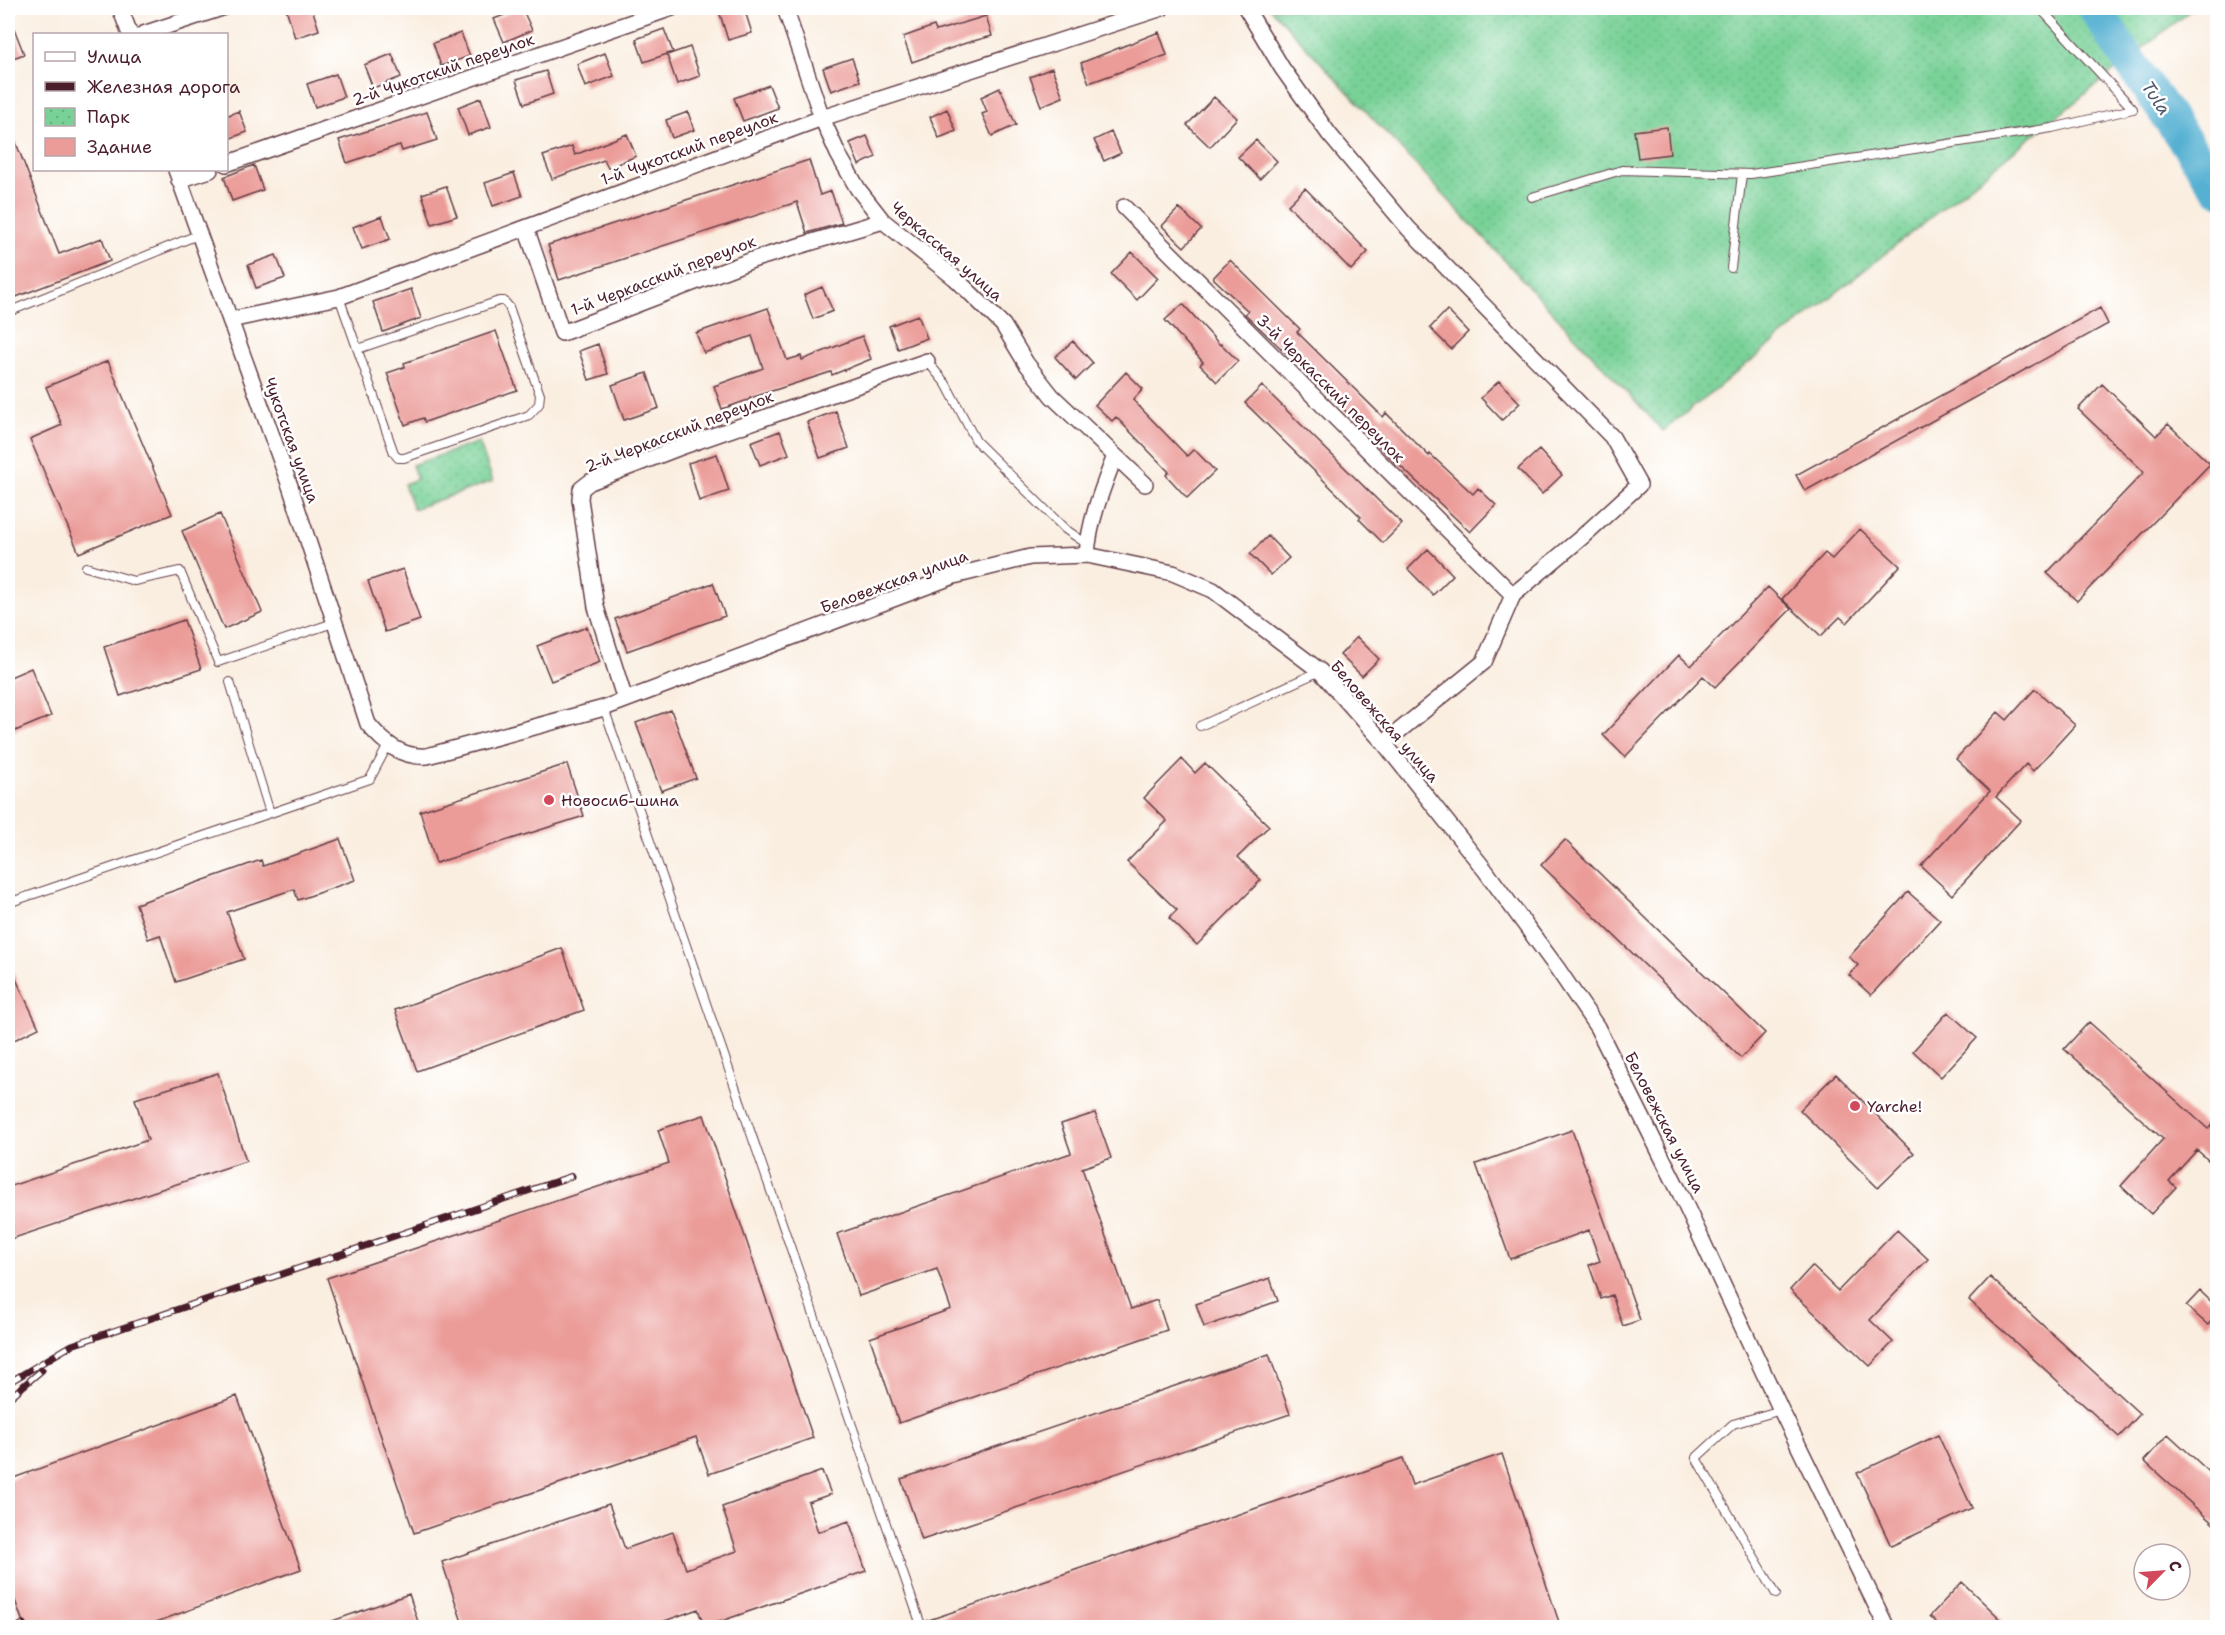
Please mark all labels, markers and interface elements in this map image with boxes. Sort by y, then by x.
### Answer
street label: 2-й Чукотский переулок [350,28,537,110]
legend [33,33,228,171]
text: Улица [87,45,141,69]
text: Железная дорога [87,75,240,99]
water label: Tula [2136,76,2176,120]
text: Парк [87,105,130,129]
street label: 1-й Чукотский переулок [598,106,781,190]
text: Здание [87,135,152,159]
street label: Черкасская улица [886,197,1007,306]
street label: 1-й Черкасский переулок [568,230,759,320]
street label: 3-й Черкасский переулок [1252,310,1410,467]
street label: Чукотская улица [259,374,324,506]
street label: 2-й Черкасский переулок [582,386,777,477]
street label: Беловежская улица [818,545,971,618]
street label: Беловежская улица [1326,656,1444,787]
place label: Новосиб-шина [561,790,679,811]
marker: Новосиб-шина [542,793,556,807]
street label: Беловежская улица [1620,1048,1709,1196]
place label: Yarche! [1867,1096,1922,1117]
marker: Yarche! [1848,1099,1862,1113]
north arrow [2132,1542,2192,1602]
text: С [2164,1557,2187,1575]

